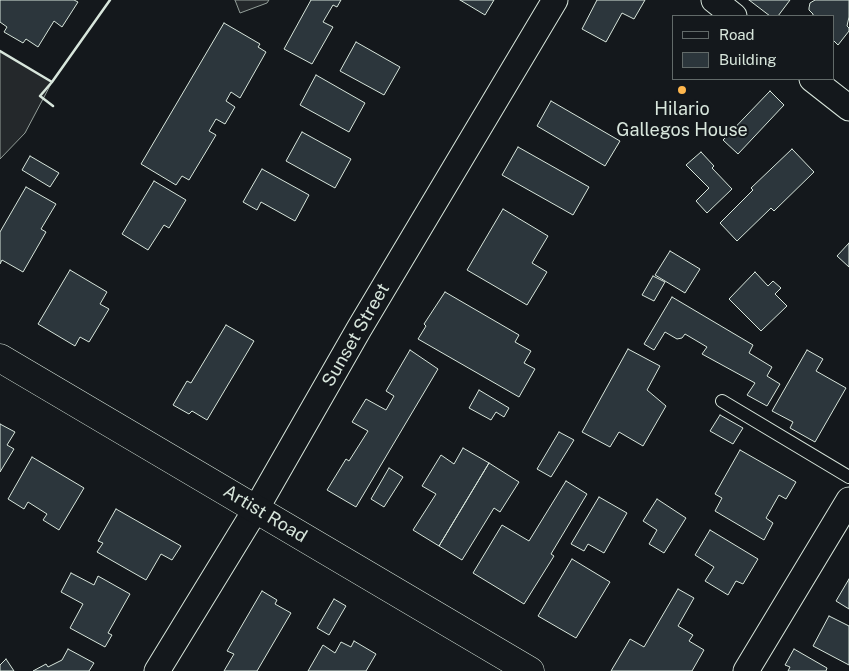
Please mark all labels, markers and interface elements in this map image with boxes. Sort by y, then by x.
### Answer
legend [672,15,834,80]
text: Road [719,26,755,43]
text: Building [719,51,777,68]
marker: Hilario Gallegos House [676,84,688,96]
place label: Hilario Gallegos House [616,98,748,140]
street label: Sunset Street [318,279,394,391]
street label: Artist Road [219,481,311,547]

